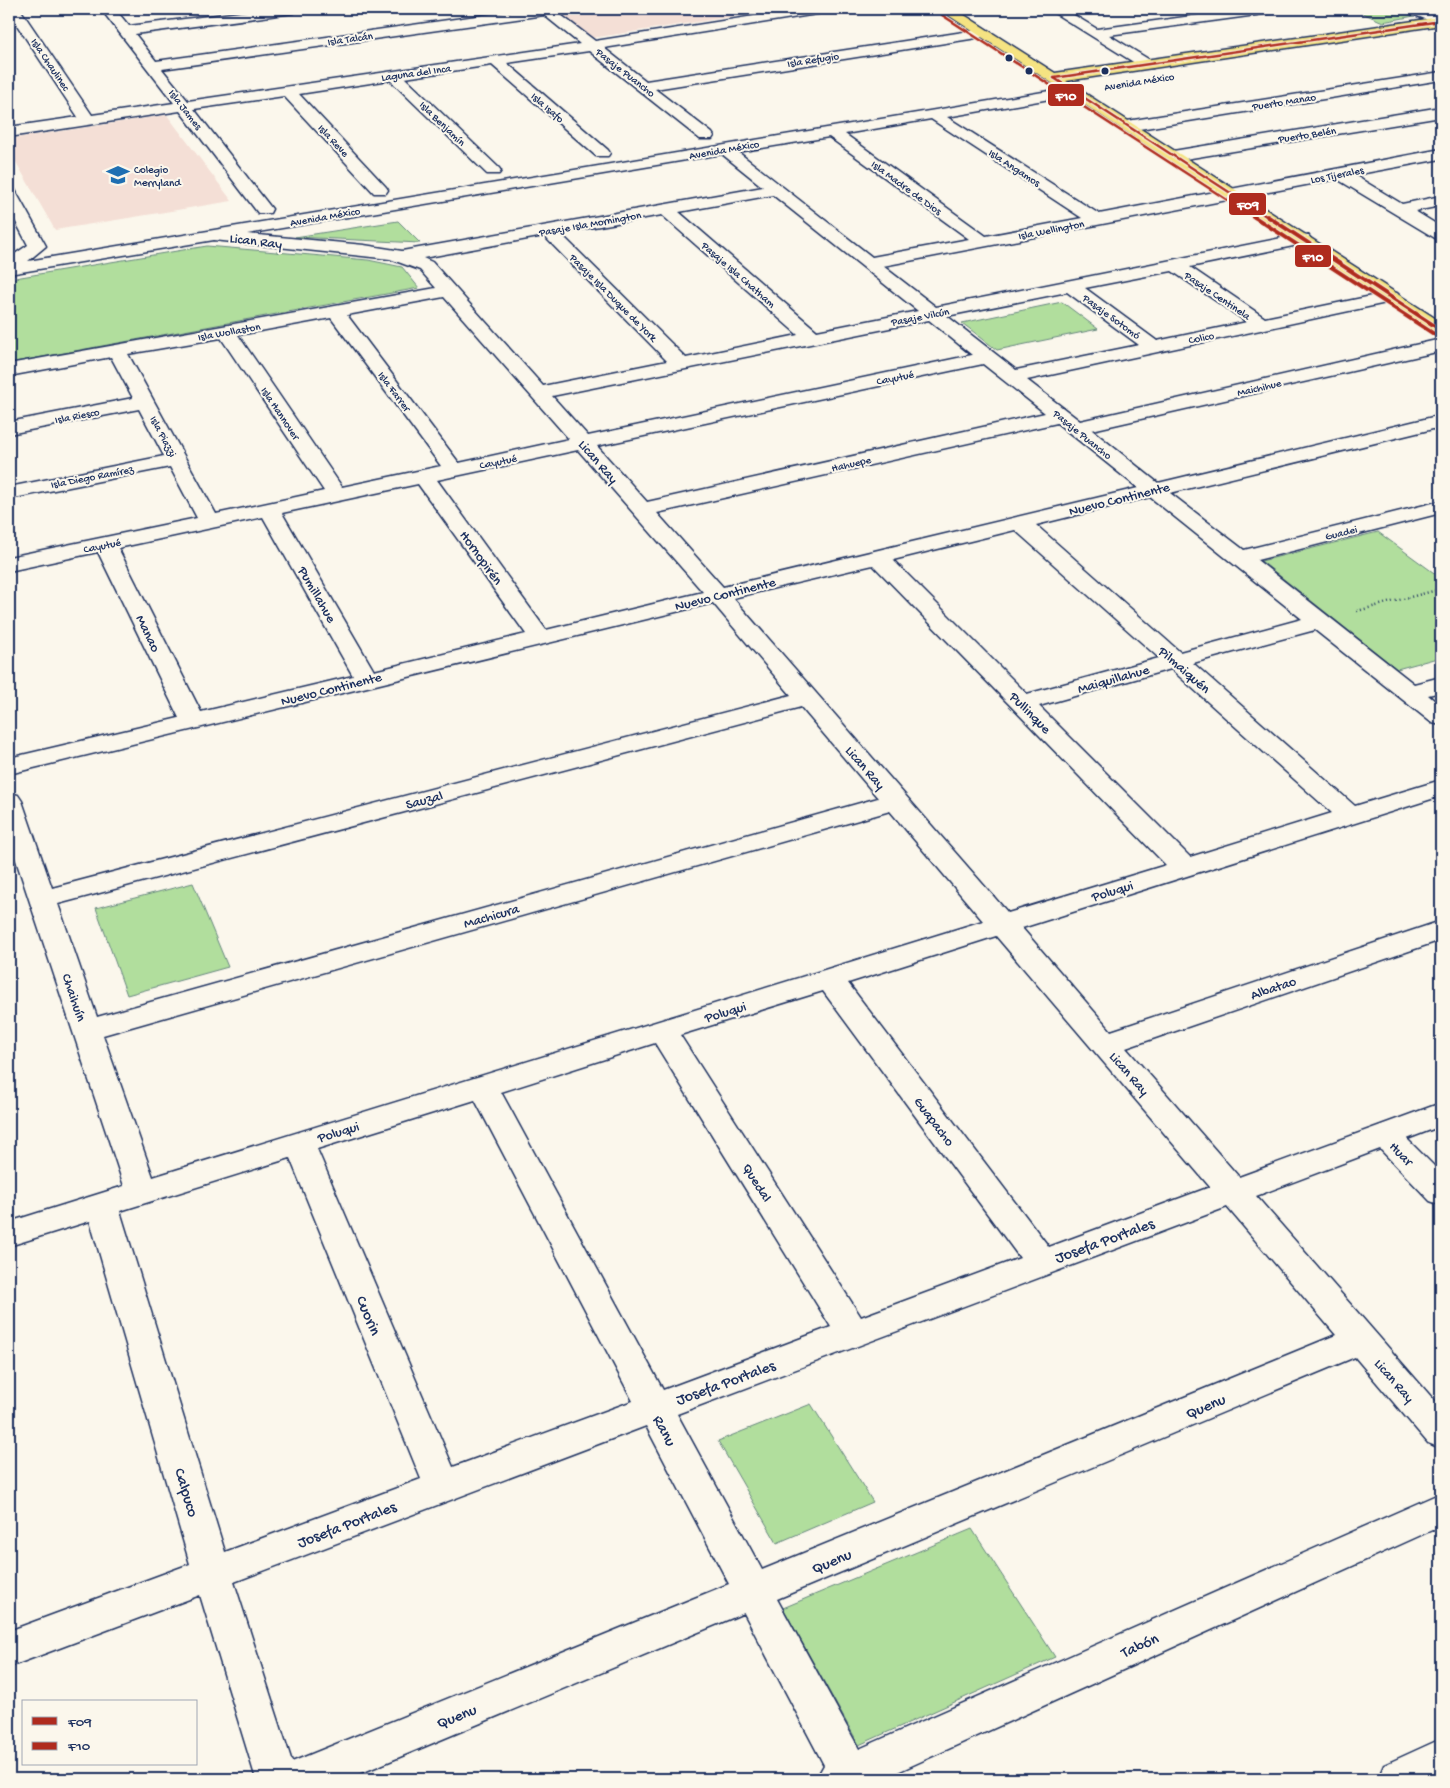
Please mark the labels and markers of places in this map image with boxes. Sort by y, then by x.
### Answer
unlabelled marker [1004,53,1014,63]
unlabelled marker [1024,66,1034,76]
unlabelled marker [1100,66,1110,76]
school or university icon: Colegio Merryland [105,162,131,188]
place label: Colegio Merryland [134,165,182,190]

